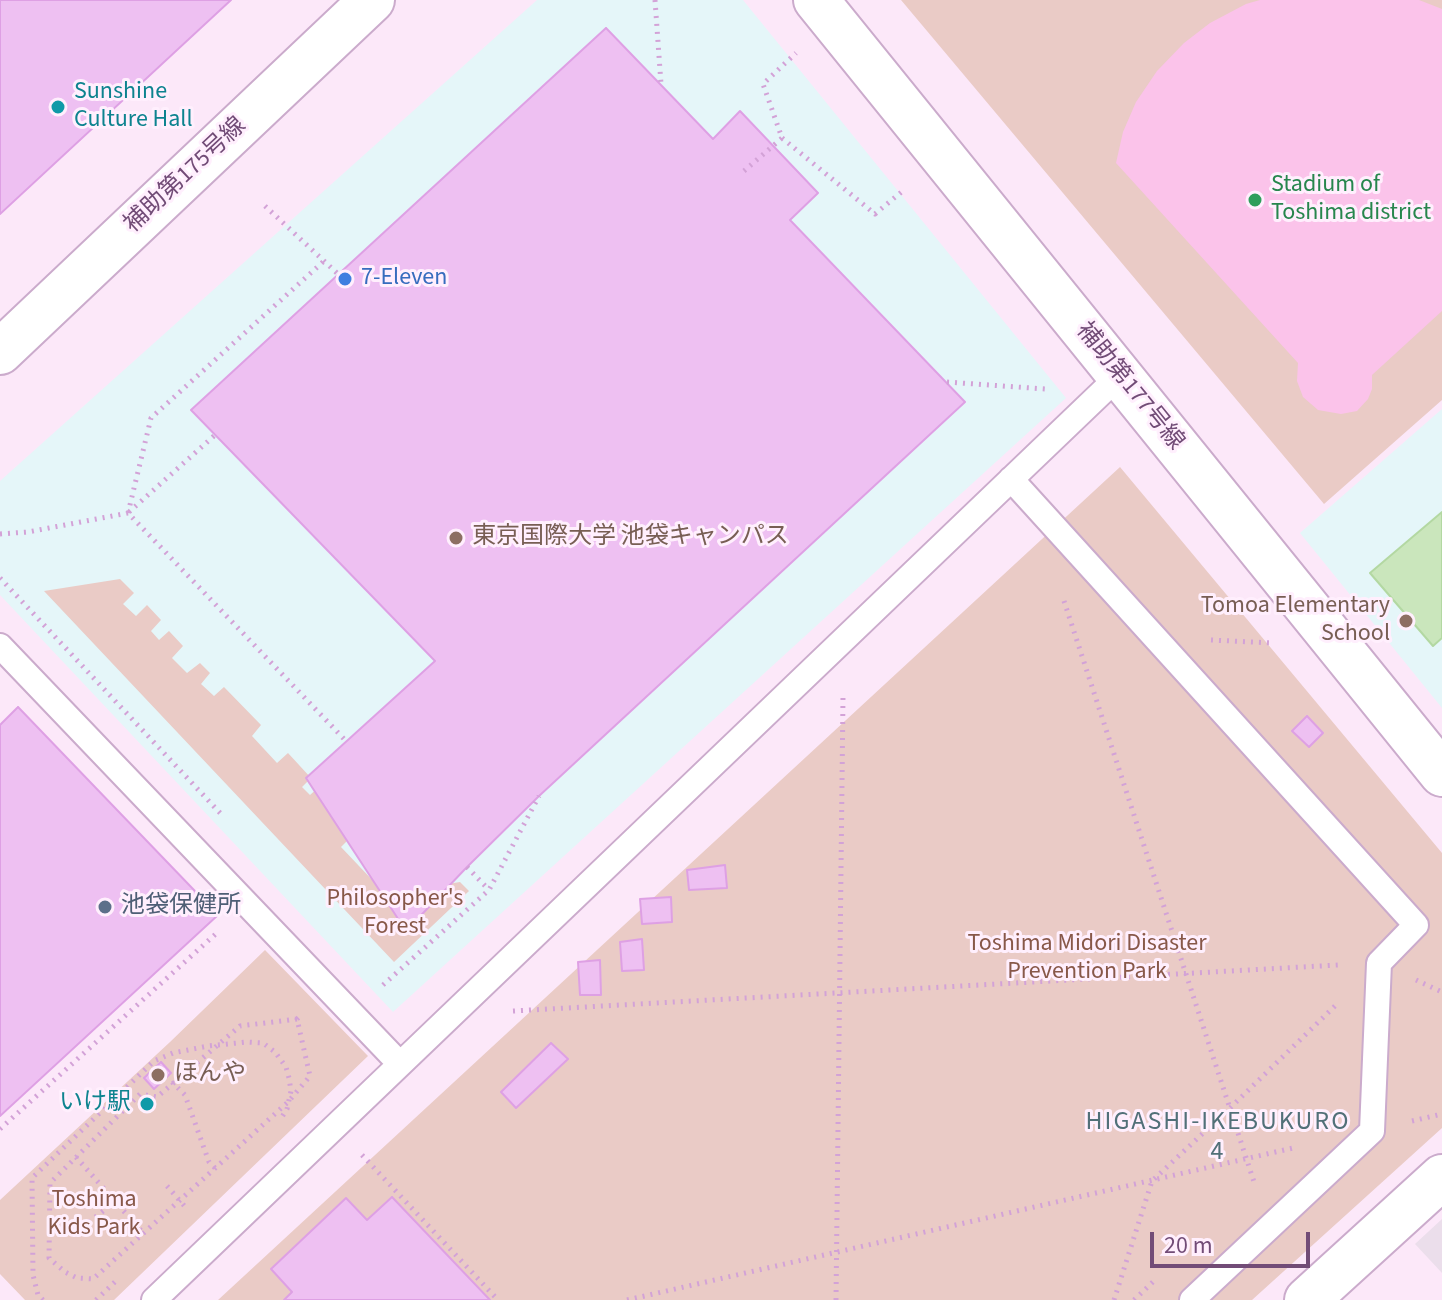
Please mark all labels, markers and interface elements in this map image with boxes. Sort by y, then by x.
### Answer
place label: Sunshine Culture Hall [74,79,193,135]
marker: Sunshine Culture Hall [49,98,67,116]
street label: 補助第175号線 [119,112,253,240]
place label: Stadium of Toshima district [1271,172,1431,228]
marker: Stadium of Toshima district [1246,191,1264,209]
place label: 7-Eleven [361,265,447,293]
marker: 7-Eleven [336,270,354,288]
street label: 補助第177号線 [1069,317,1189,457]
place label: 東京国際大学 池袋キャンパス [472,524,789,552]
marker: 東京国際大学 池袋キャンパス [447,529,465,547]
place label: Tomoa Elementary School [1201,593,1390,649]
marker: Tomoa Elementary School [1397,612,1415,630]
park label: Philosopher's Forest [327,886,463,942]
place label: 池袋保健所 [121,893,241,921]
marker: 池袋保健所 [96,898,114,916]
park label: Toshima Midori Disaster Prevention Park [967,931,1207,987]
place label: ほんや [174,1061,246,1089]
marker: ほんや [149,1066,167,1084]
place label: いけ駅 [59,1090,131,1118]
marker: いけ駅 [138,1095,156,1113]
district label: HIGASHI-IKEBUKURO 4 [1086,1107,1350,1168]
park label: Toshima Kids Park [48,1187,140,1243]
scale bar [1154,1216,1314,1266]
text: 20 m [1164,1228,1213,1263]

